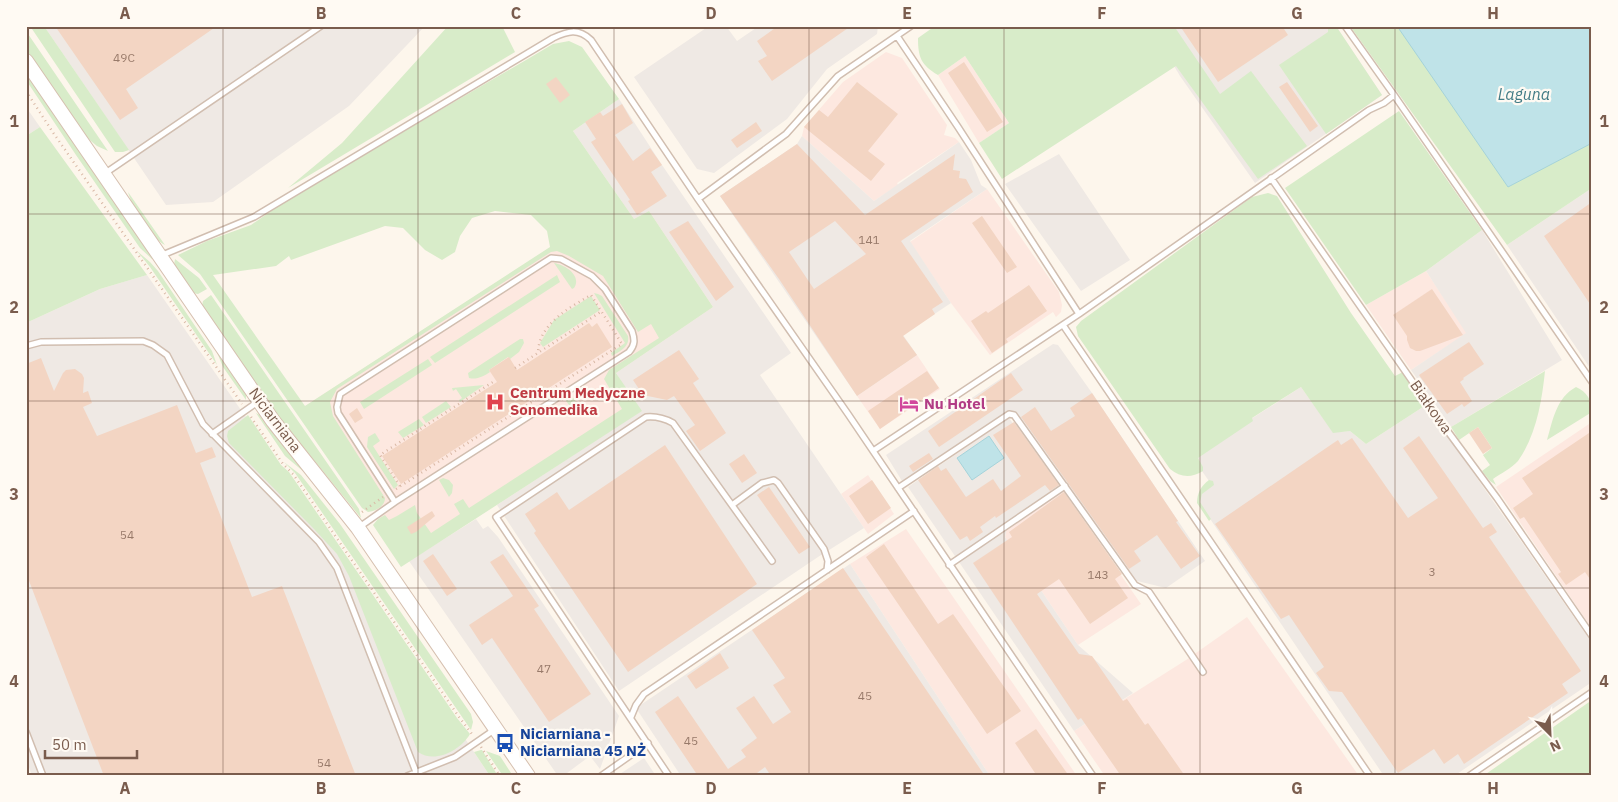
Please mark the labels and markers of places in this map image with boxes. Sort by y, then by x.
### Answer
place label: Centrum Medyczne Sonomedika [510,383,645,419]
hospital icon: Centrum Medyczne Sonomedika [484,391,506,413]
hotel icon: Nu Hotel [898,393,920,415]
place label: Nu Hotel [924,394,986,413]
place label: Niciarniana - Niciarniana 45 NŻ [520,724,646,760]
bus stop icon: Niciarniana - Niciarniana 45 NŻ [494,732,516,754]

